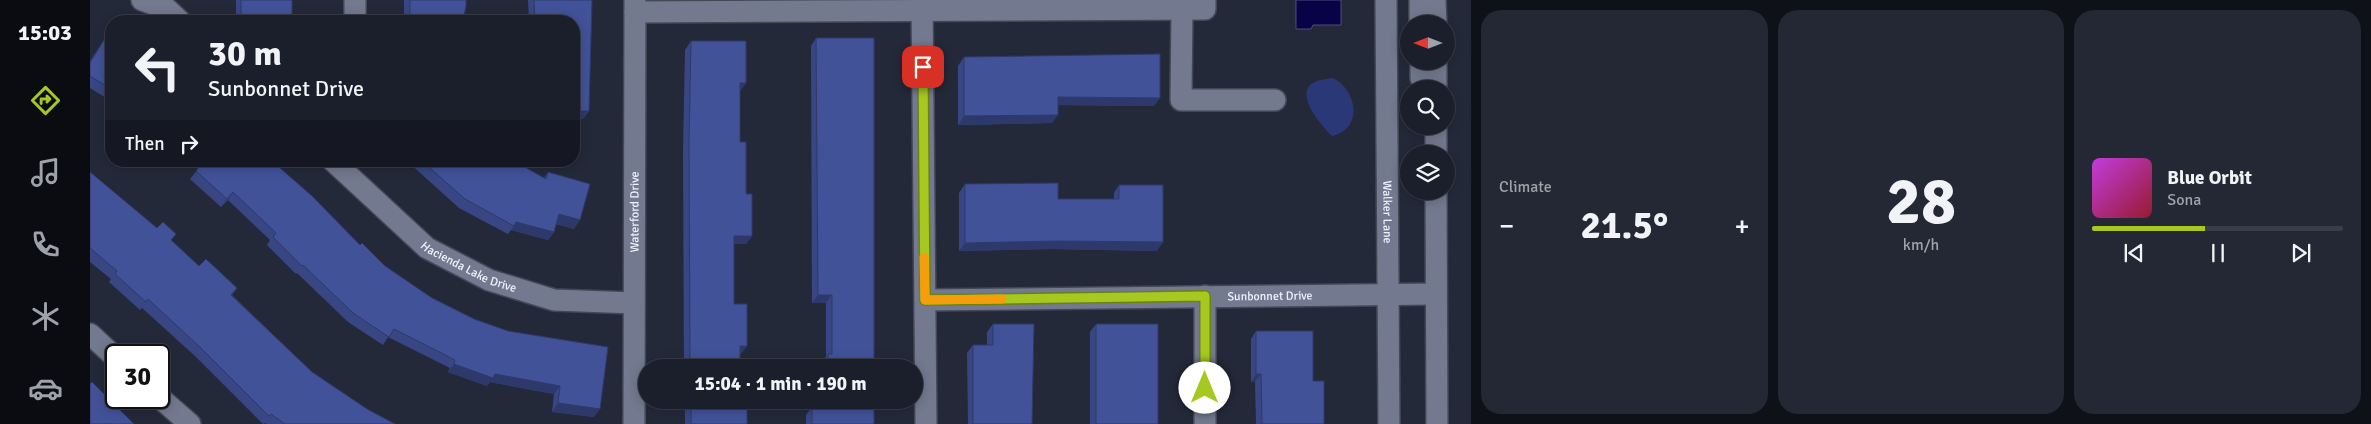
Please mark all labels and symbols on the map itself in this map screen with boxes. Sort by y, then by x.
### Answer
north arrow [1400,15,1455,70]
pin [902,46,944,88]
street label: Waterford Drive [627,171,642,253]
street label: Walker Lane [1380,180,1395,244]
street label: Hacienda Lake Drive [417,238,518,296]
street label: Sunbonnet Drive [1227,288,1313,304]
speed limit sign: 30 [105,344,170,409]
position arrow [1178,361,1230,413]

